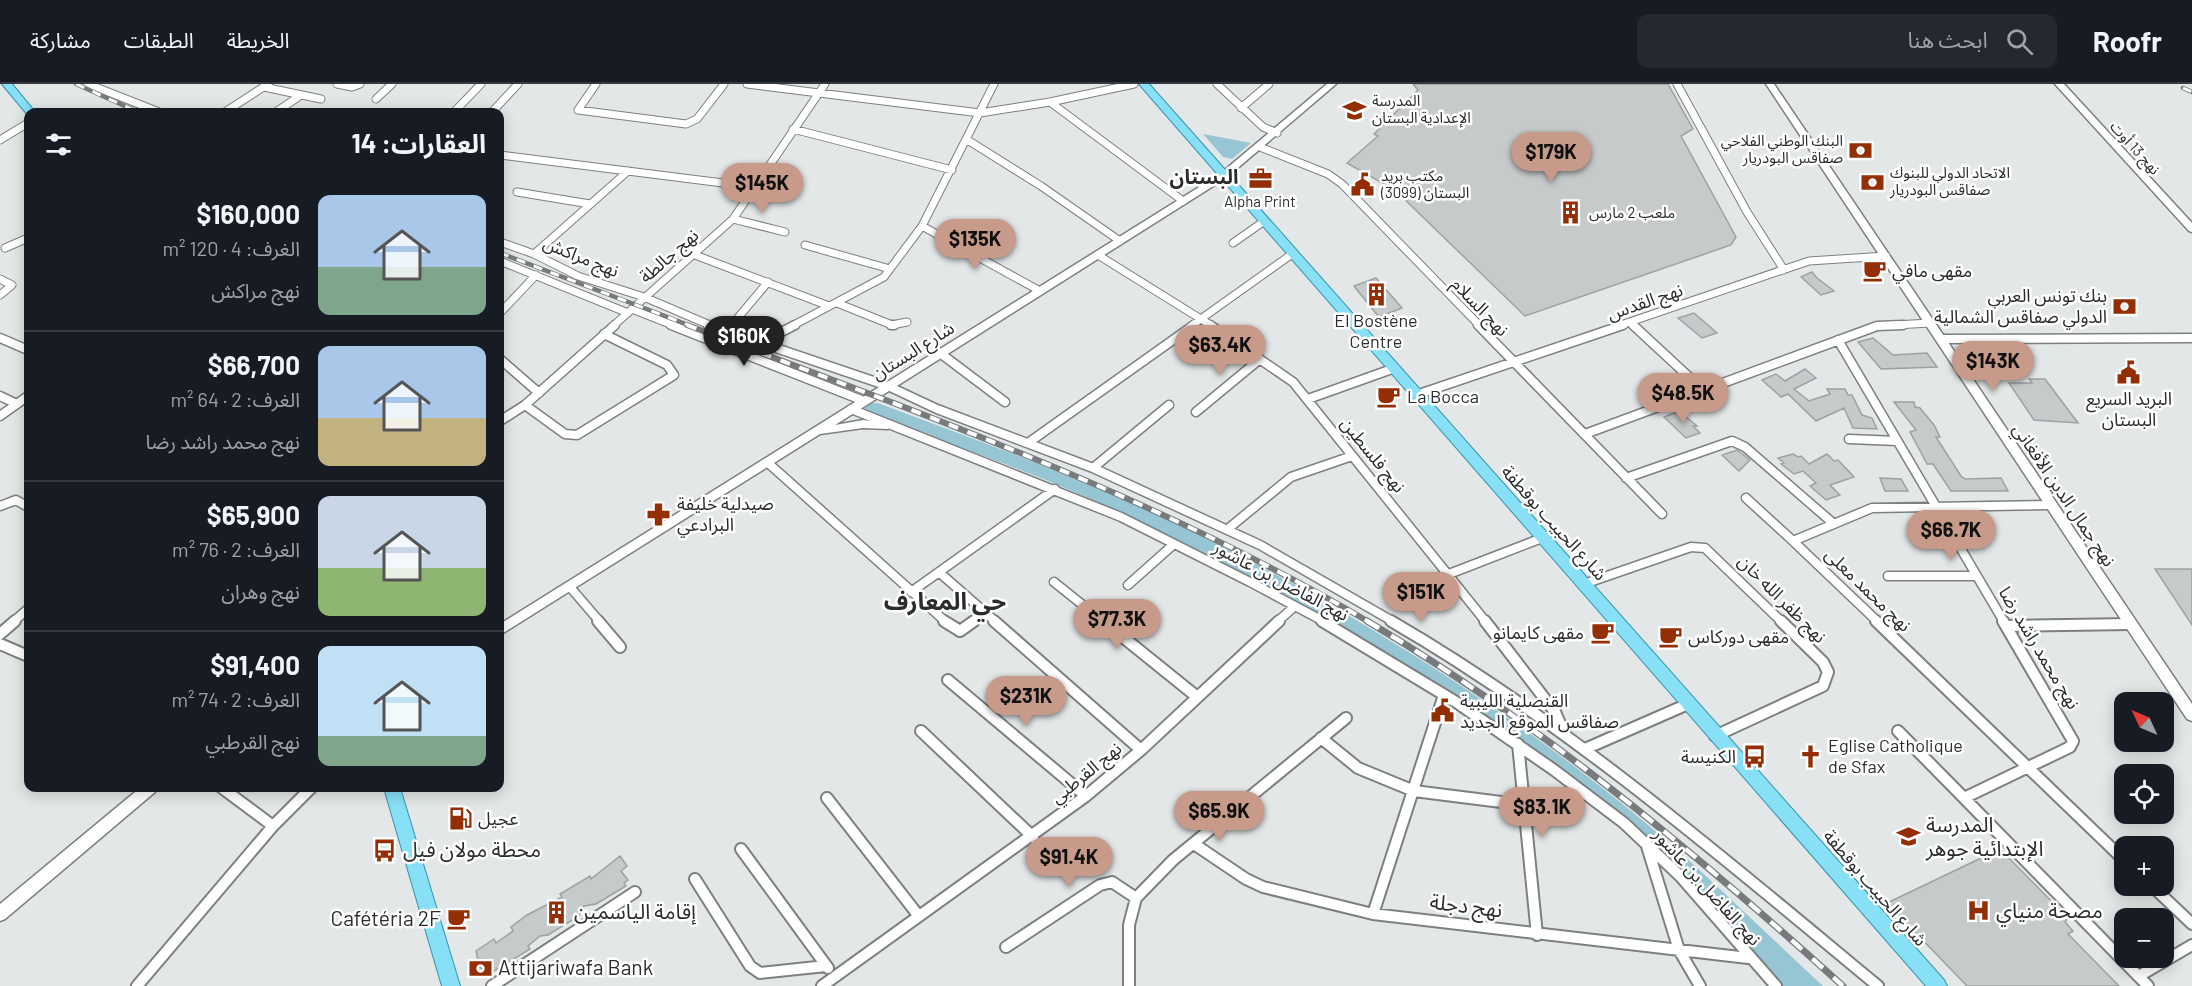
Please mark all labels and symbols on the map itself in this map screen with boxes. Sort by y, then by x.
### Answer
place label: المدرسة الإعدادية البستان [1372,91,1471,128]
school or university icon: المدرسة الإعدادية البستان [1341,97,1367,123]
street label: نهج 13 أوت [2104,117,2164,180]
place label: البنك الوطني الفلاحي صفاقس البودريار [1721,131,1843,167]
pin: $179K [1509,132,1593,183]
bank icon: البنك الوطني الفلاحي صفاقس البودريار [1848,137,1874,163]
pin: $145K [720,163,804,214]
place label: الاتحاد الدولي للبنوك صفاقس البودريار [1889,163,2010,199]
district label: البستان [1170,164,1238,189]
office icon: Alpha Print [1247,165,1273,191]
place label: مكتب بريد البستان (3099) [1380,166,1469,202]
bank icon: الاتحاد الدولي للبنوك صفاقس البودريار [1859,169,1885,195]
public building icon: مكتب بريد البستان (3099) [1350,172,1376,198]
place label: Alpha Print [1224,192,1296,210]
building icon: ملعب 2 مارس [1558,200,1584,226]
place label: ملعب 2 مارس [1589,203,1675,222]
pin: $135K [933,219,1017,270]
street label: نهج جالطة [634,224,704,289]
street label: نهج مراكش [539,231,623,284]
cafe icon: مقهى مافي [1861,258,1887,284]
place label: مقهى مافي [1892,259,1972,284]
street label: نهج السلام [1445,272,1514,343]
street label: نهج القدس [1604,278,1686,327]
building icon: El Bostène Centre [1363,282,1389,308]
place label: بنك تونس العربي الدولي صفاقس الشمالية [1934,284,2107,330]
bank icon: بنك تونس العربي الدولي صفاقس الشمالية [2112,293,2138,319]
place label: El Bostène Centre [1334,309,1418,352]
pin: $160K [702,316,786,367]
street label: شارع البستان [867,316,960,388]
pin: $63.4K [1171,325,1269,376]
pin: $143K [1951,341,2035,392]
public building icon: البريد السريع البستان [2116,360,2142,386]
pin: $48.5K [1634,373,1732,424]
cafe icon: La Bocca [1376,384,1402,410]
place label: La Bocca [1407,385,1479,407]
place label: البريد السريع البستان [2086,387,2172,431]
street label: نهج فلسطين [1334,412,1411,498]
street label: نهج جمال الدين الأفغاني [2006,419,2121,572]
street label: شارع الحبيب بوقطفة [1494,460,1612,587]
place label: صيدلية خليفة البرادعي [677,492,774,538]
pharmacy icon: صيدلية خليفة البرادعي [646,501,672,527]
pin: $66.7K [1902,510,2000,561]
street label: نهج الفاضل بن عاشور [1208,535,1353,628]
street label: نهج محمد معلى [1819,543,1916,638]
street label: نهج ظفر الله خان [1732,550,1831,649]
pin: $151K [1379,572,1463,623]
street label: نهج محمد راشد رضا [1992,582,2085,714]
district label: حي المعارف [884,586,1006,622]
pin: $77.3K [1068,599,1166,650]
cafe icon: مقهى كايمانو [1589,620,1615,646]
place label: مقهى كايمانو [1493,621,1584,644]
cafe icon: مقهى دوركاس [1657,624,1683,650]
place label: مقهى دوركاس [1688,625,1789,648]
pin: $231K [984,676,1068,727]
place label: القنصلية الليبية صفاقس الموقع الجديد [1460,689,1619,736]
north arrow [2114,692,2174,752]
public building icon: القنصلية الليبية صفاقس الموقع الجديد [1429,698,1455,724]
place label: Eglise Catholique de Sfax [1828,734,1963,777]
street label: نهج القرطبي [1045,737,1127,810]
church icon: Eglise Catholique de Sfax [1797,743,1823,769]
bus stop icon: الكنيسة [1741,744,1767,770]
place label: الكنيسة [1681,745,1736,767]
pin: $83.1K [1493,787,1591,838]
pin: $65.9K [1170,791,1268,842]
fuel station icon: عجيل [447,806,473,832]
place label: عجيل [478,807,518,830]
place label: المدرسة الإبتدائية جوهر [1925,811,2043,862]
street label: نهج الفاضل بن عاشور [1646,822,1766,952]
school or university icon: المدرسة الإبتدائية جوهر [1895,824,1921,850]
street label: شارع الحبيب بوقطفة [1816,825,1932,953]
place label: محطة مولان فيل [403,836,541,862]
bus stop icon: محطة مولان فيل [372,837,398,863]
pin: $91.4K [1020,837,1118,888]
street label: نهج دجلة [1428,888,1504,925]
place label: مصحة منياي [1996,897,2103,927]
place label: إقامة الياسمين [574,898,697,925]
hospital icon: مصحة منياي [1965,898,1991,924]
building icon: إقامة الياسمين [543,899,569,925]
place label: Cafétéria 2F [331,905,441,930]
cafe icon: Cafétéria 2F [446,906,472,932]
place label: Attijariwafa Bank [498,954,653,979]
bank icon: Attijariwafa Bank [467,955,493,981]

